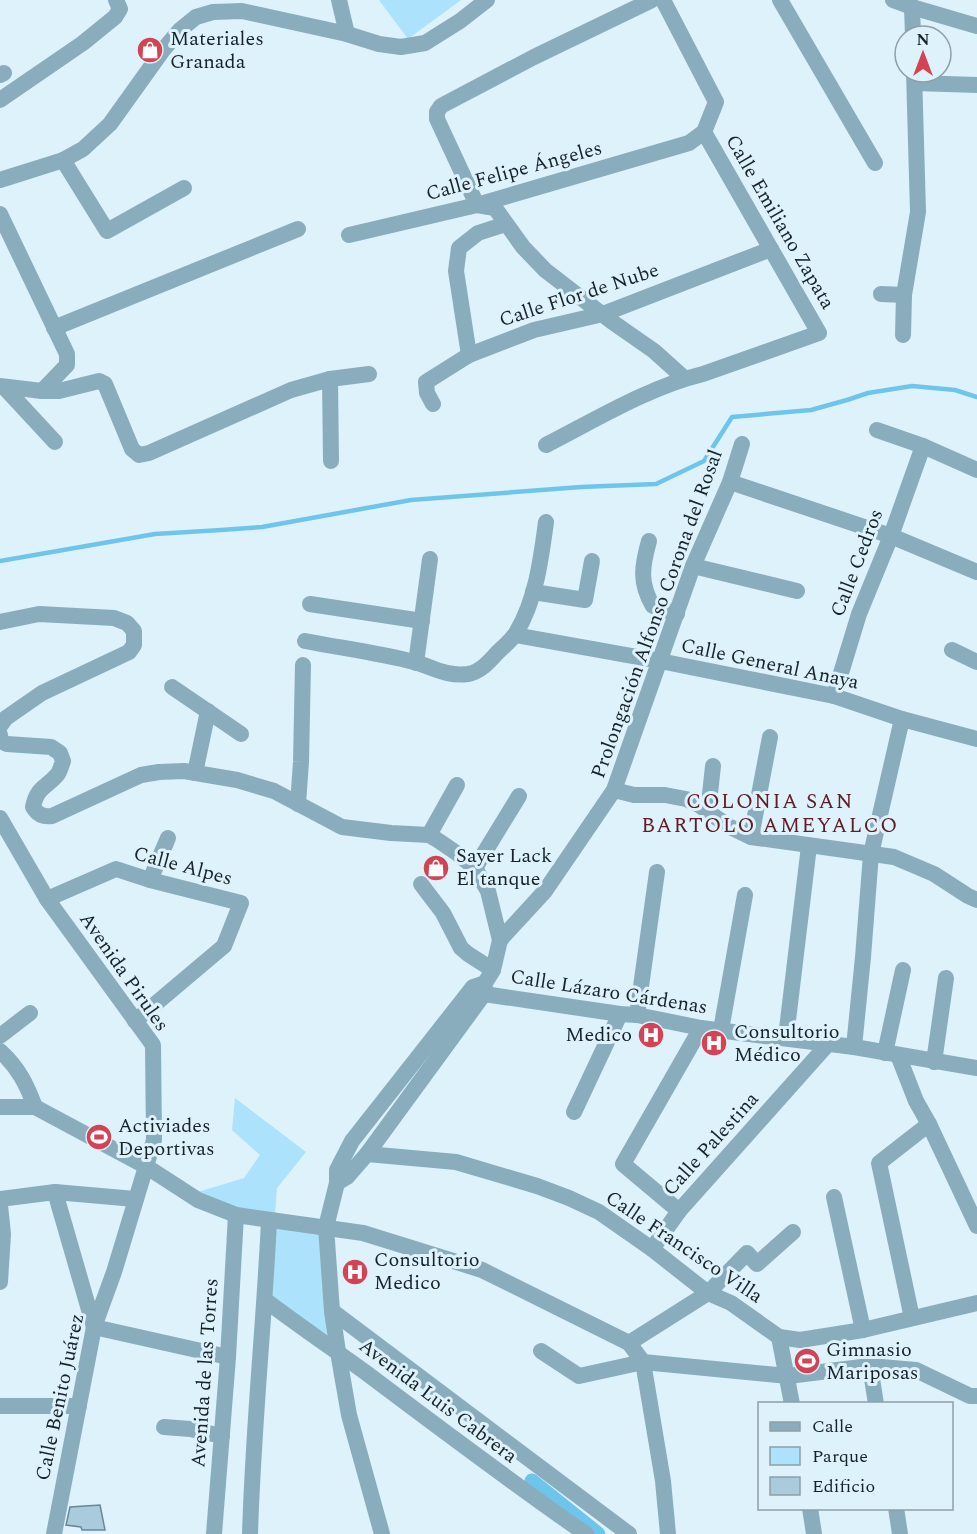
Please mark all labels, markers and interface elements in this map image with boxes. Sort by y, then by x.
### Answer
place label: Materiales Granada [170,24,264,77]
north arrow [893,24,953,84]
text: N [916,28,930,52]
shop icon: Materiales Granada [135,35,165,65]
street label: Calle Emiliano Zapata [718,129,842,315]
street label: Calle Felipe Ángeles [423,133,605,209]
street label: Calle Flor de Nube [495,255,663,335]
street label: Prolongación Alfonso Corona del Rosal [583,445,731,783]
street label: Calle Cedros [823,505,891,621]
street label: Calle General Anaya [678,630,862,698]
district label: COLONIA SAN BARTOLO AMEYALCO [641,786,899,842]
street label: Calle Alpes [130,838,236,894]
place label: Sayer Lack El tanque [456,841,552,894]
shop icon: Sayer Lack El tanque [421,853,451,883]
street label: Avenida Pirules [72,906,176,1038]
street label: Calle Lázaro Cárdenas [508,962,710,1022]
place label: Consultorio Médico [734,1017,840,1070]
place label: Medico [565,1020,632,1050]
hospital icon: Medico [636,1020,666,1050]
hospital icon: Consultorio Médico [699,1028,729,1058]
street label: Calle Palestina [656,1085,766,1203]
place label: Activiades Deportivas [118,1111,215,1164]
sports icon: Activiades Deportivas [84,1122,114,1152]
street label: Calle Francisco Villa [599,1183,769,1311]
place label: Consultorio Medico [374,1245,480,1298]
hospital icon: Consultorio Medico [340,1257,370,1287]
street label: Avenida de las Torres [183,1277,227,1469]
street label: Calle Benito Juárez [28,1311,92,1483]
street label: Avenida Luis Cabrera [352,1331,524,1471]
place label: Gimnasio Mariposas [826,1335,918,1388]
sports icon: Gimnasio Mariposas [792,1346,822,1376]
legend [758,1402,953,1510]
text: Calle [812,1413,853,1440]
text: Parque [812,1443,868,1470]
text: Edificio [812,1473,875,1500]

